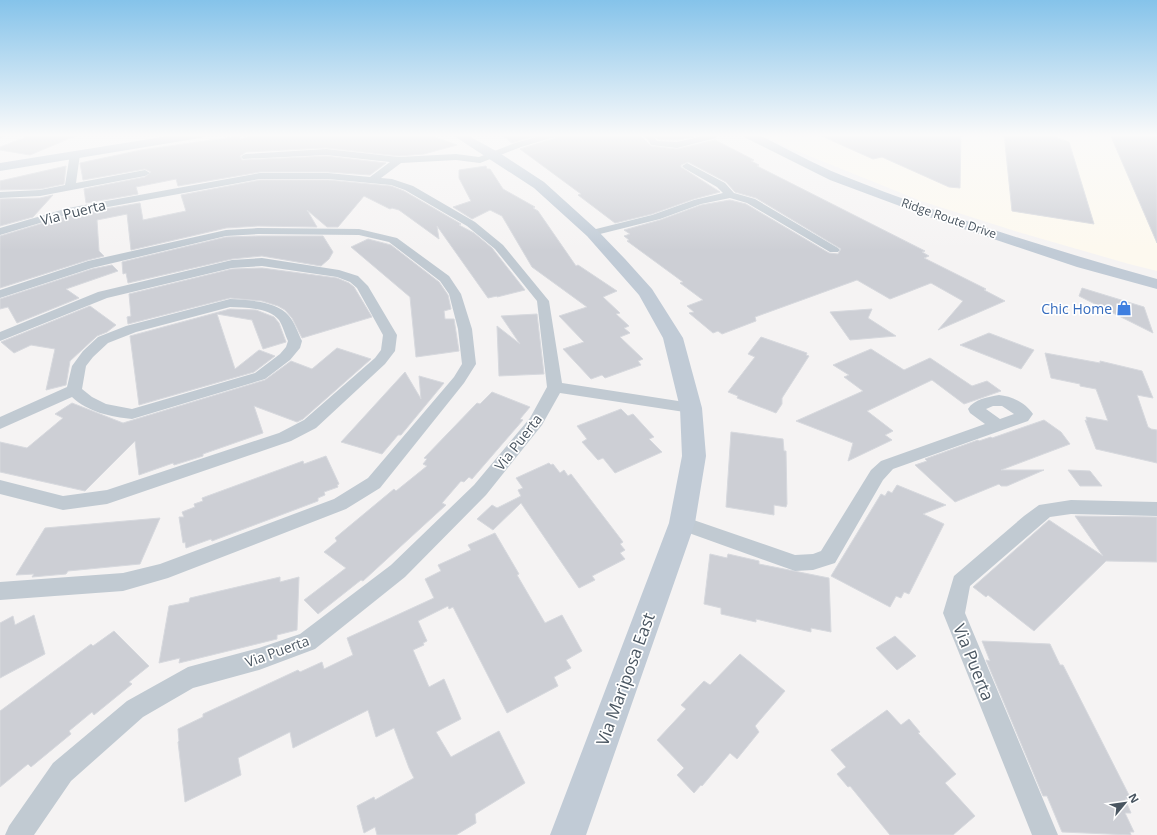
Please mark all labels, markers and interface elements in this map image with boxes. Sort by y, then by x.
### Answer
street label: Ridge Route Drive [899,194,999,242]
street label: Via Puerta [38,195,108,229]
place label: Chic Home [1041,299,1112,318]
shop icon: Chic Home [1115,299,1133,317]
street label: Via Puerta [490,410,546,474]
street label: Via Mariposa East [590,609,660,749]
street label: Via Puerta [948,620,1000,704]
street label: Via Puerta [242,631,312,671]
north arrow [1105,783,1145,823]
text: N [1125,790,1143,805]

